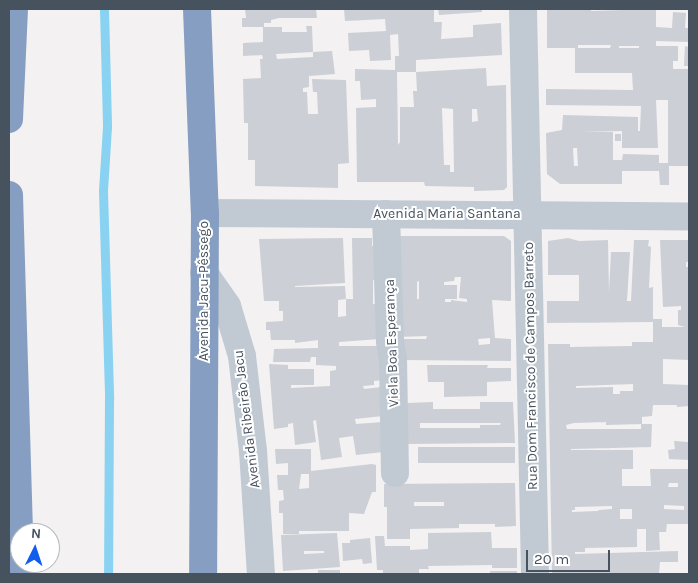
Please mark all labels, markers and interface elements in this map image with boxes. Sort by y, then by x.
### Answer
street label: Avenida Maria Santana [373,206,521,222]
street label: Avenida Jacu-Pêssego [196,221,212,361]
street label: Rua Dom Francisco de Campos Barreto [520,242,542,490]
street label: Viela Boa Esperança [381,279,403,407]
street label: Avenida Ribeirão Jacu [230,349,264,489]
north arrow [10,523,60,573]
text: N [30,525,42,542]
scale bar [528,540,612,572]
text: 20 m [534,550,569,568]

